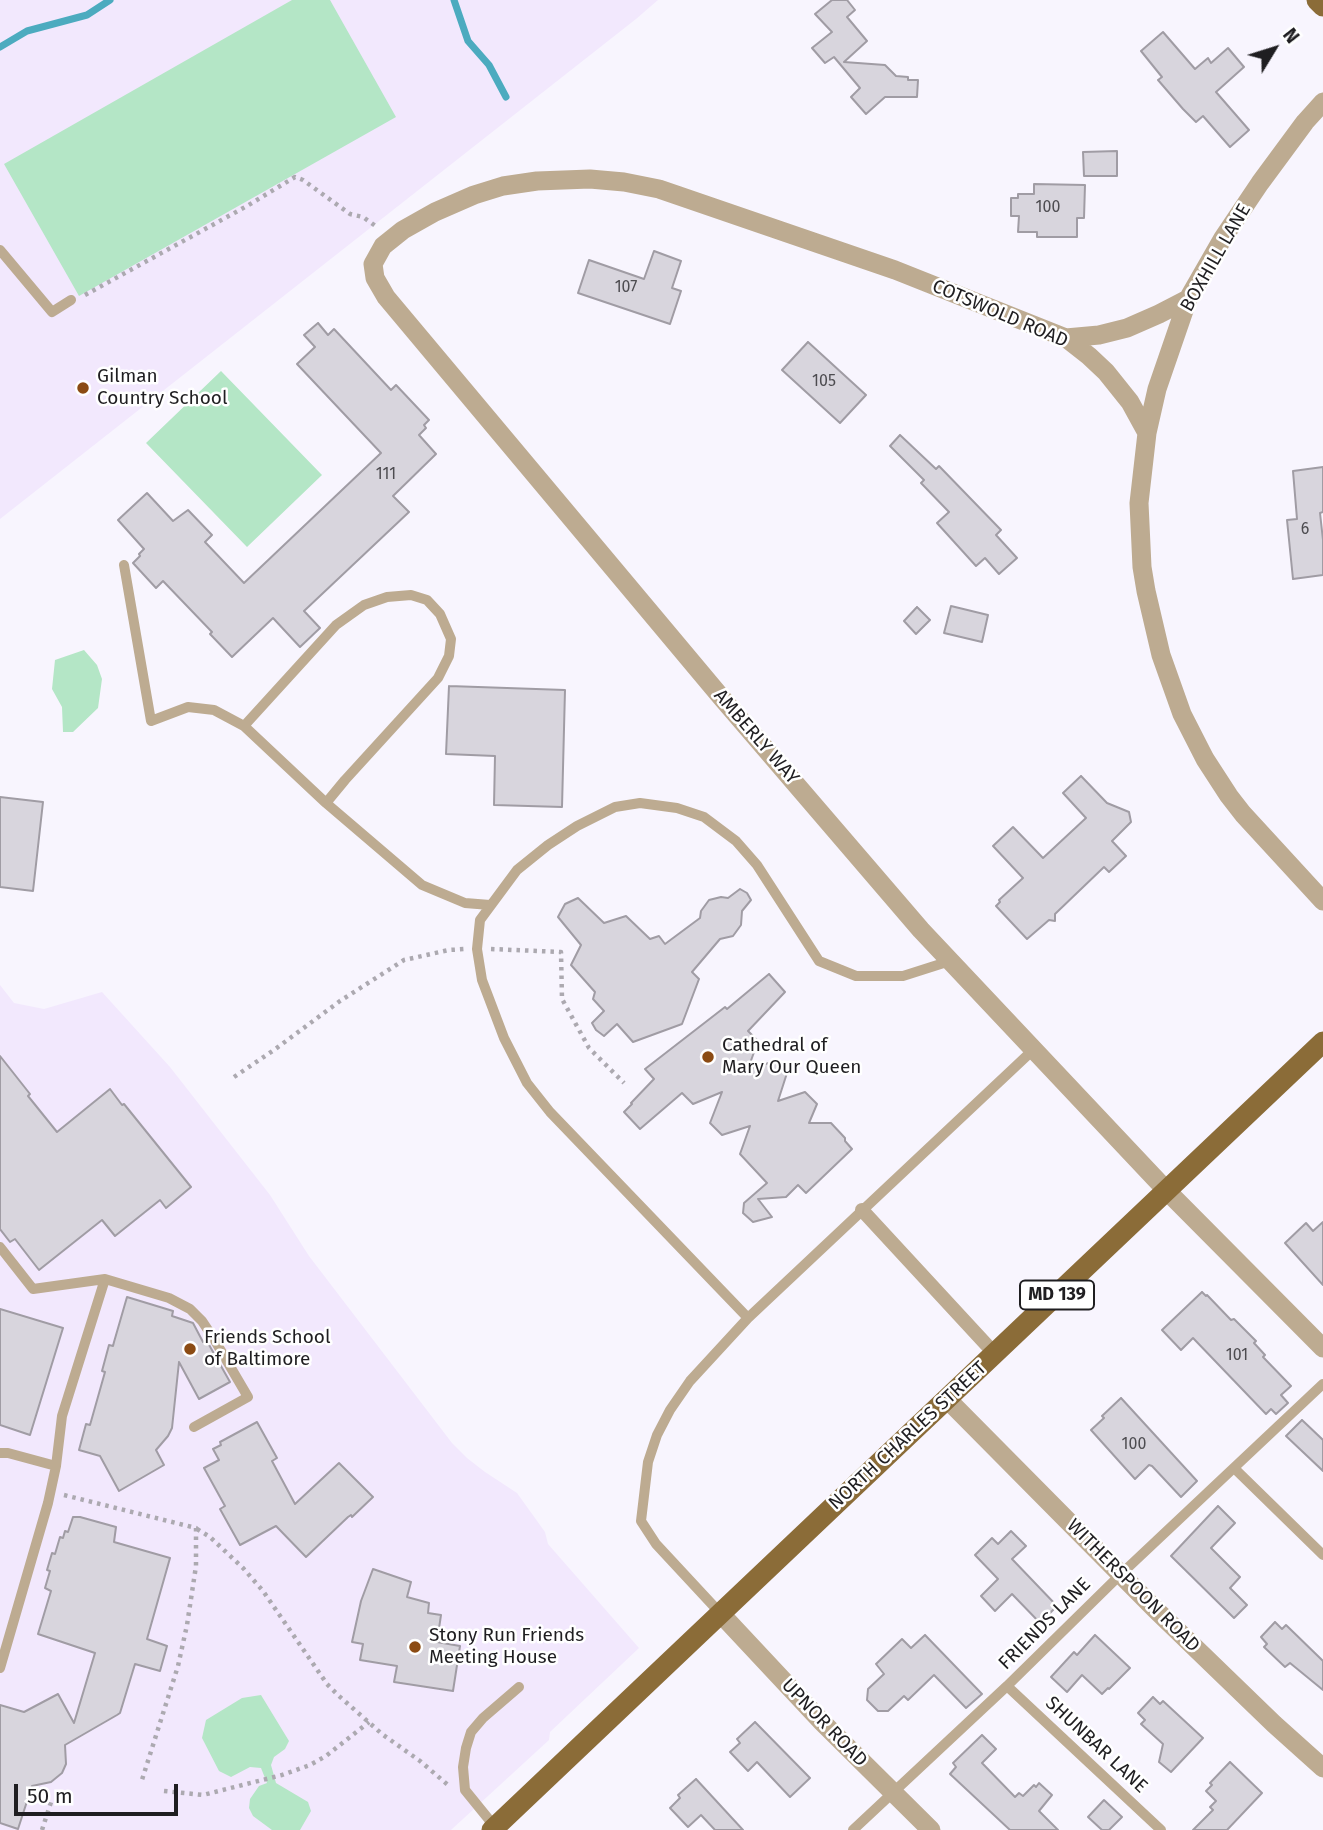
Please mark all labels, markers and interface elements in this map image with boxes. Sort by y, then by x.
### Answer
north arrow [1239,14,1309,84]
text: N [1278,24,1304,48]
house number: 100 [1036,198,1060,218]
street label: BOXHILL LANE [1176,200,1256,316]
street label: COTSWOLD ROAD [929,275,1071,353]
house number: 107 [615,278,637,298]
place label: Gilman Country School [97,366,227,410]
house number: 105 [812,372,836,392]
marker: Gilman Country School [75,380,91,396]
house number: 111 [376,465,396,485]
house number: 6 [1301,520,1309,540]
street label: AMBERLY WAY [709,685,803,789]
place label: Cathedral of Mary Our Queen [722,1035,861,1079]
marker: Cathedral of Mary Our Queen [700,1049,716,1065]
road number: MD 139 [1020,1280,1094,1310]
place label: Friends School of Baltimore [204,1327,330,1371]
marker: Friends School of Baltimore [182,1341,198,1357]
house number: 101 [1226,1346,1248,1366]
street label: NORTH CHARLES STREET [824,1357,992,1515]
house number: 100 [1122,1435,1146,1455]
street label: WITHERSPOON ROAD [1062,1515,1204,1657]
street label: FRIENDS LANE [994,1573,1096,1675]
place label: Stony Run Friends Meeting House [429,1625,584,1669]
marker: Stony Run Friends Meeting House [407,1639,423,1655]
street label: UPNOR ROAD [776,1674,872,1772]
street label: SHUNBAR LANE [1040,1692,1152,1798]
scale bar [18,1770,182,1814]
text: 50 m [27,1783,73,1809]

